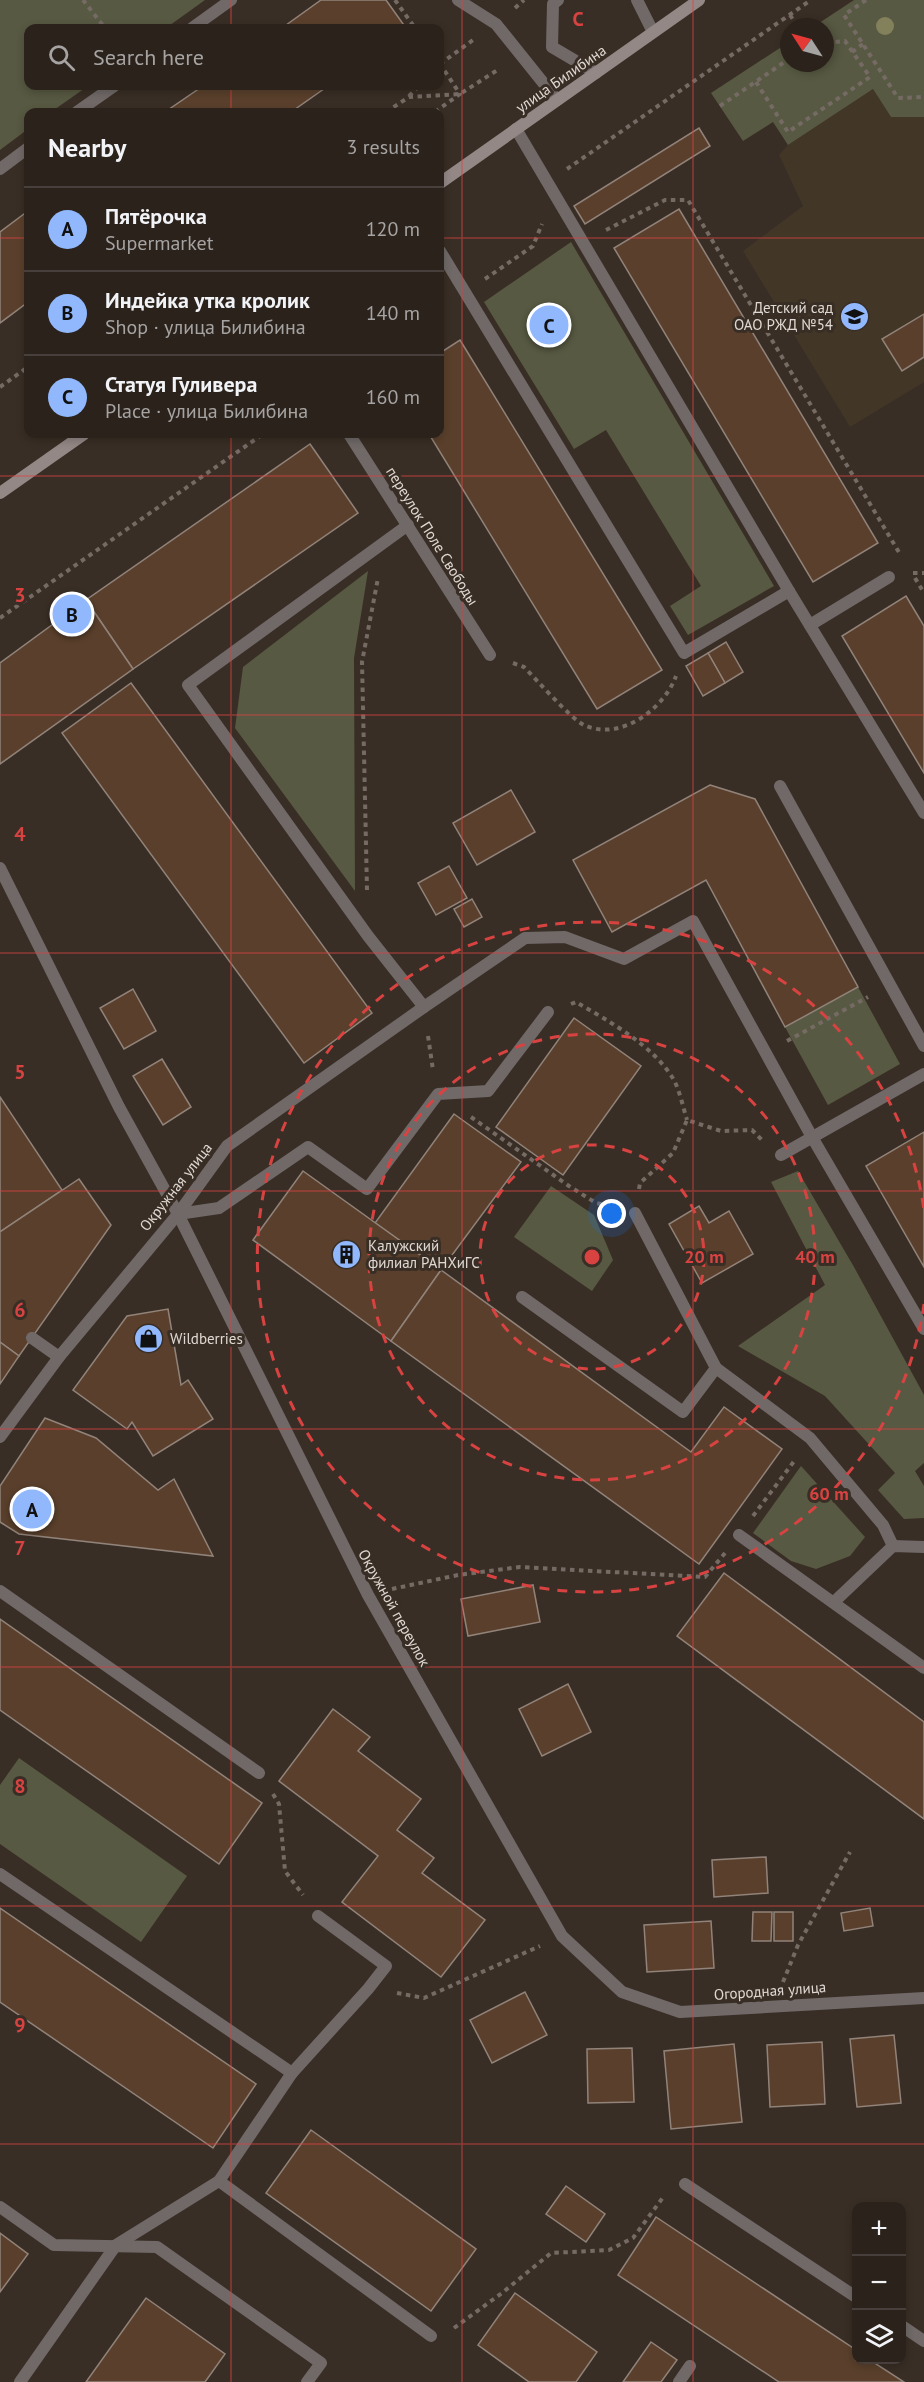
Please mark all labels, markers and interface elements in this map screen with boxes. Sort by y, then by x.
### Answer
text: C [572,6,584,32]
north arrow [780,18,834,72]
search box [24,24,444,90]
street label: улица Билибина [512,40,610,117]
icon: search [45,41,78,74]
text: Search here [93,43,204,71]
text: Nearby [48,131,126,164]
text: 3 results [347,134,420,160]
text: Пятёрочка [105,202,207,230]
text: A [61,216,74,242]
text: 120 m [366,216,420,242]
text: Supermarket [105,230,213,256]
text: Индейка утка кролик [105,286,310,314]
place label: Детский сад ОАО РЖД №54 [734,298,833,334]
text: B [62,300,73,326]
text: 140 m [366,300,420,326]
school or university icon: Детский сад ОАО РЖД №54 [838,301,870,333]
pin: C [530,302,568,348]
text: Shop · улица Билибина [105,314,306,340]
text: Статуя Гуливера [105,370,257,398]
text: C [62,384,73,410]
text: 160 m [366,384,420,410]
text: Place · улица Билибина [105,398,308,424]
street label: переулок Поле Свободы [382,463,483,609]
text: 3 [14,582,26,608]
pin: B [52,592,92,636]
text: 4 [14,821,26,847]
text: 5 [14,1059,26,1085]
street label: Окружная улица [135,1139,216,1235]
your location [597,1199,626,1228]
place label: Калужский филиал РАНХиГС [368,1236,480,1272]
building icon: Калужский филиал РАНХиГС [331,1239,363,1271]
text: 20 m [684,1245,724,1268]
text: 40 m [795,1245,835,1268]
centre of rings [582,1247,602,1267]
text: 6 [14,1297,26,1323]
shop icon: Wildberries [133,1323,165,1355]
place label: Wildberries [170,1329,243,1348]
text: 60 m [809,1482,849,1505]
pin: A [12,1486,51,1532]
text: 7 [14,1535,26,1561]
street label: Окружной переулок [354,1546,435,1670]
text: 8 [14,1773,26,1799]
street label: Огородная улица [713,1977,827,2004]
text: 9 [14,2012,26,2038]
map controls [852,2202,906,2364]
button: + [852,2202,906,2256]
button: − [852,2256,906,2310]
button: layers [852,2310,906,2364]

